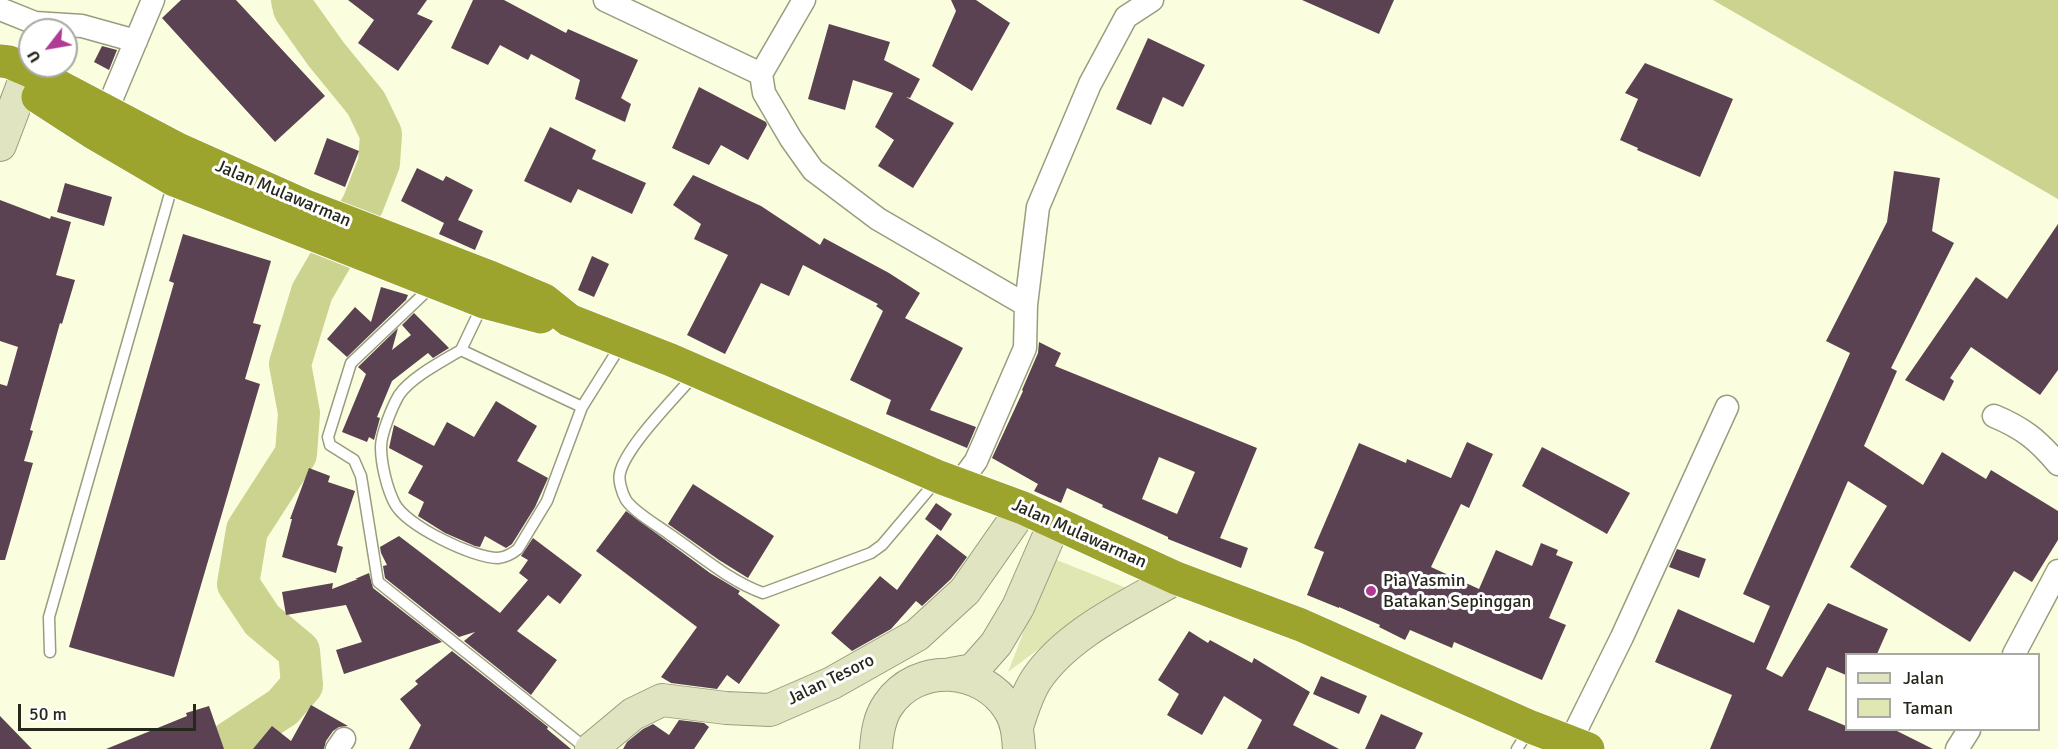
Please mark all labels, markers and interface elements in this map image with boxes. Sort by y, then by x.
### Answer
north arrow [18,18,78,78]
text: U [23,46,46,66]
street label: Jalan Mulawarman [212,156,354,232]
street label: Jalan Mulawarman [1008,495,1150,573]
place label: Pia Yasmin Batakan Sepinggan [1383,570,1531,612]
marker: Pia Yasmin Batakan Sepinggan [1364,584,1378,598]
street label: Jalan Tesoro [784,650,878,710]
legend [1845,653,2040,731]
text: Jalan [1903,667,1944,689]
scale bar [21,692,200,730]
text: Taman [1903,697,1953,719]
text: 50 m [29,703,67,725]

